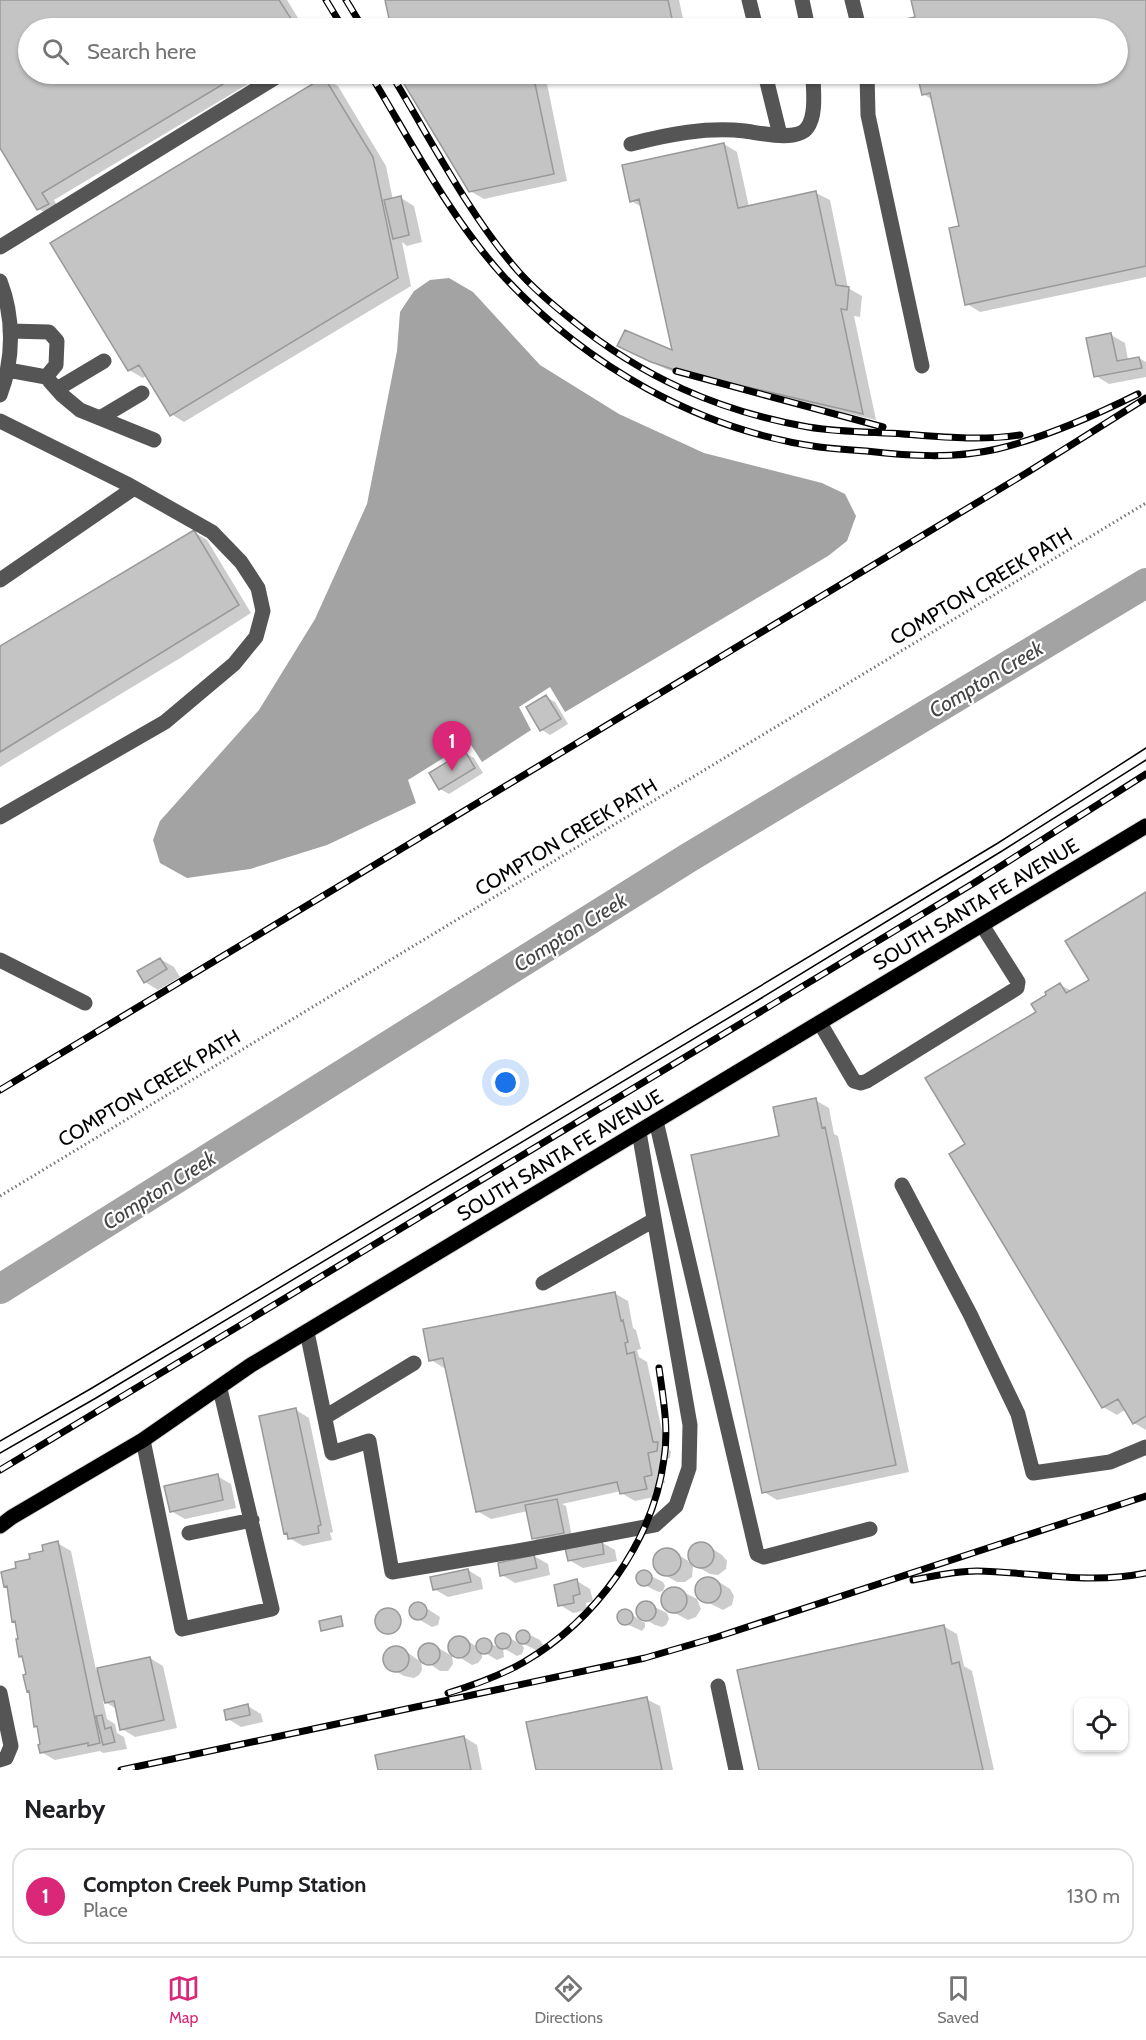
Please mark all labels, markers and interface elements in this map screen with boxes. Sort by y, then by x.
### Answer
search box [18,18,1128,84]
icon: search [39,35,72,68]
text: Search here [87,38,196,65]
street label: COMPTON CREEK PATH [886,522,1076,650]
water label: Compton Creek [924,635,1048,723]
pin: 1 [432,722,472,771]
street label: COMPTON CREEK PATH [471,773,661,901]
street label: SOUTH SANTA FE AVENUE [869,833,1083,975]
water label: Compton Creek [509,887,632,977]
street label: COMPTON CREEK PATH [54,1024,244,1152]
your location [491,1068,520,1097]
street label: SOUTH SANTA FE AVENUE [453,1084,667,1226]
water label: Compton Creek [98,1145,221,1235]
map controls [1074,1698,1128,1752]
button: locate [1074,1698,1128,1752]
text: Nearby [24,1793,105,1825]
text: Compton Creek Pump Station [83,1871,366,1898]
text: 1 [42,1884,49,1908]
text: 130 m [1067,1884,1120,1908]
text: Place [83,1898,128,1922]
tab: Map [167,1972,200,2027]
tab: Directions [535,1972,603,2027]
tab: Saved [937,1972,979,2027]

